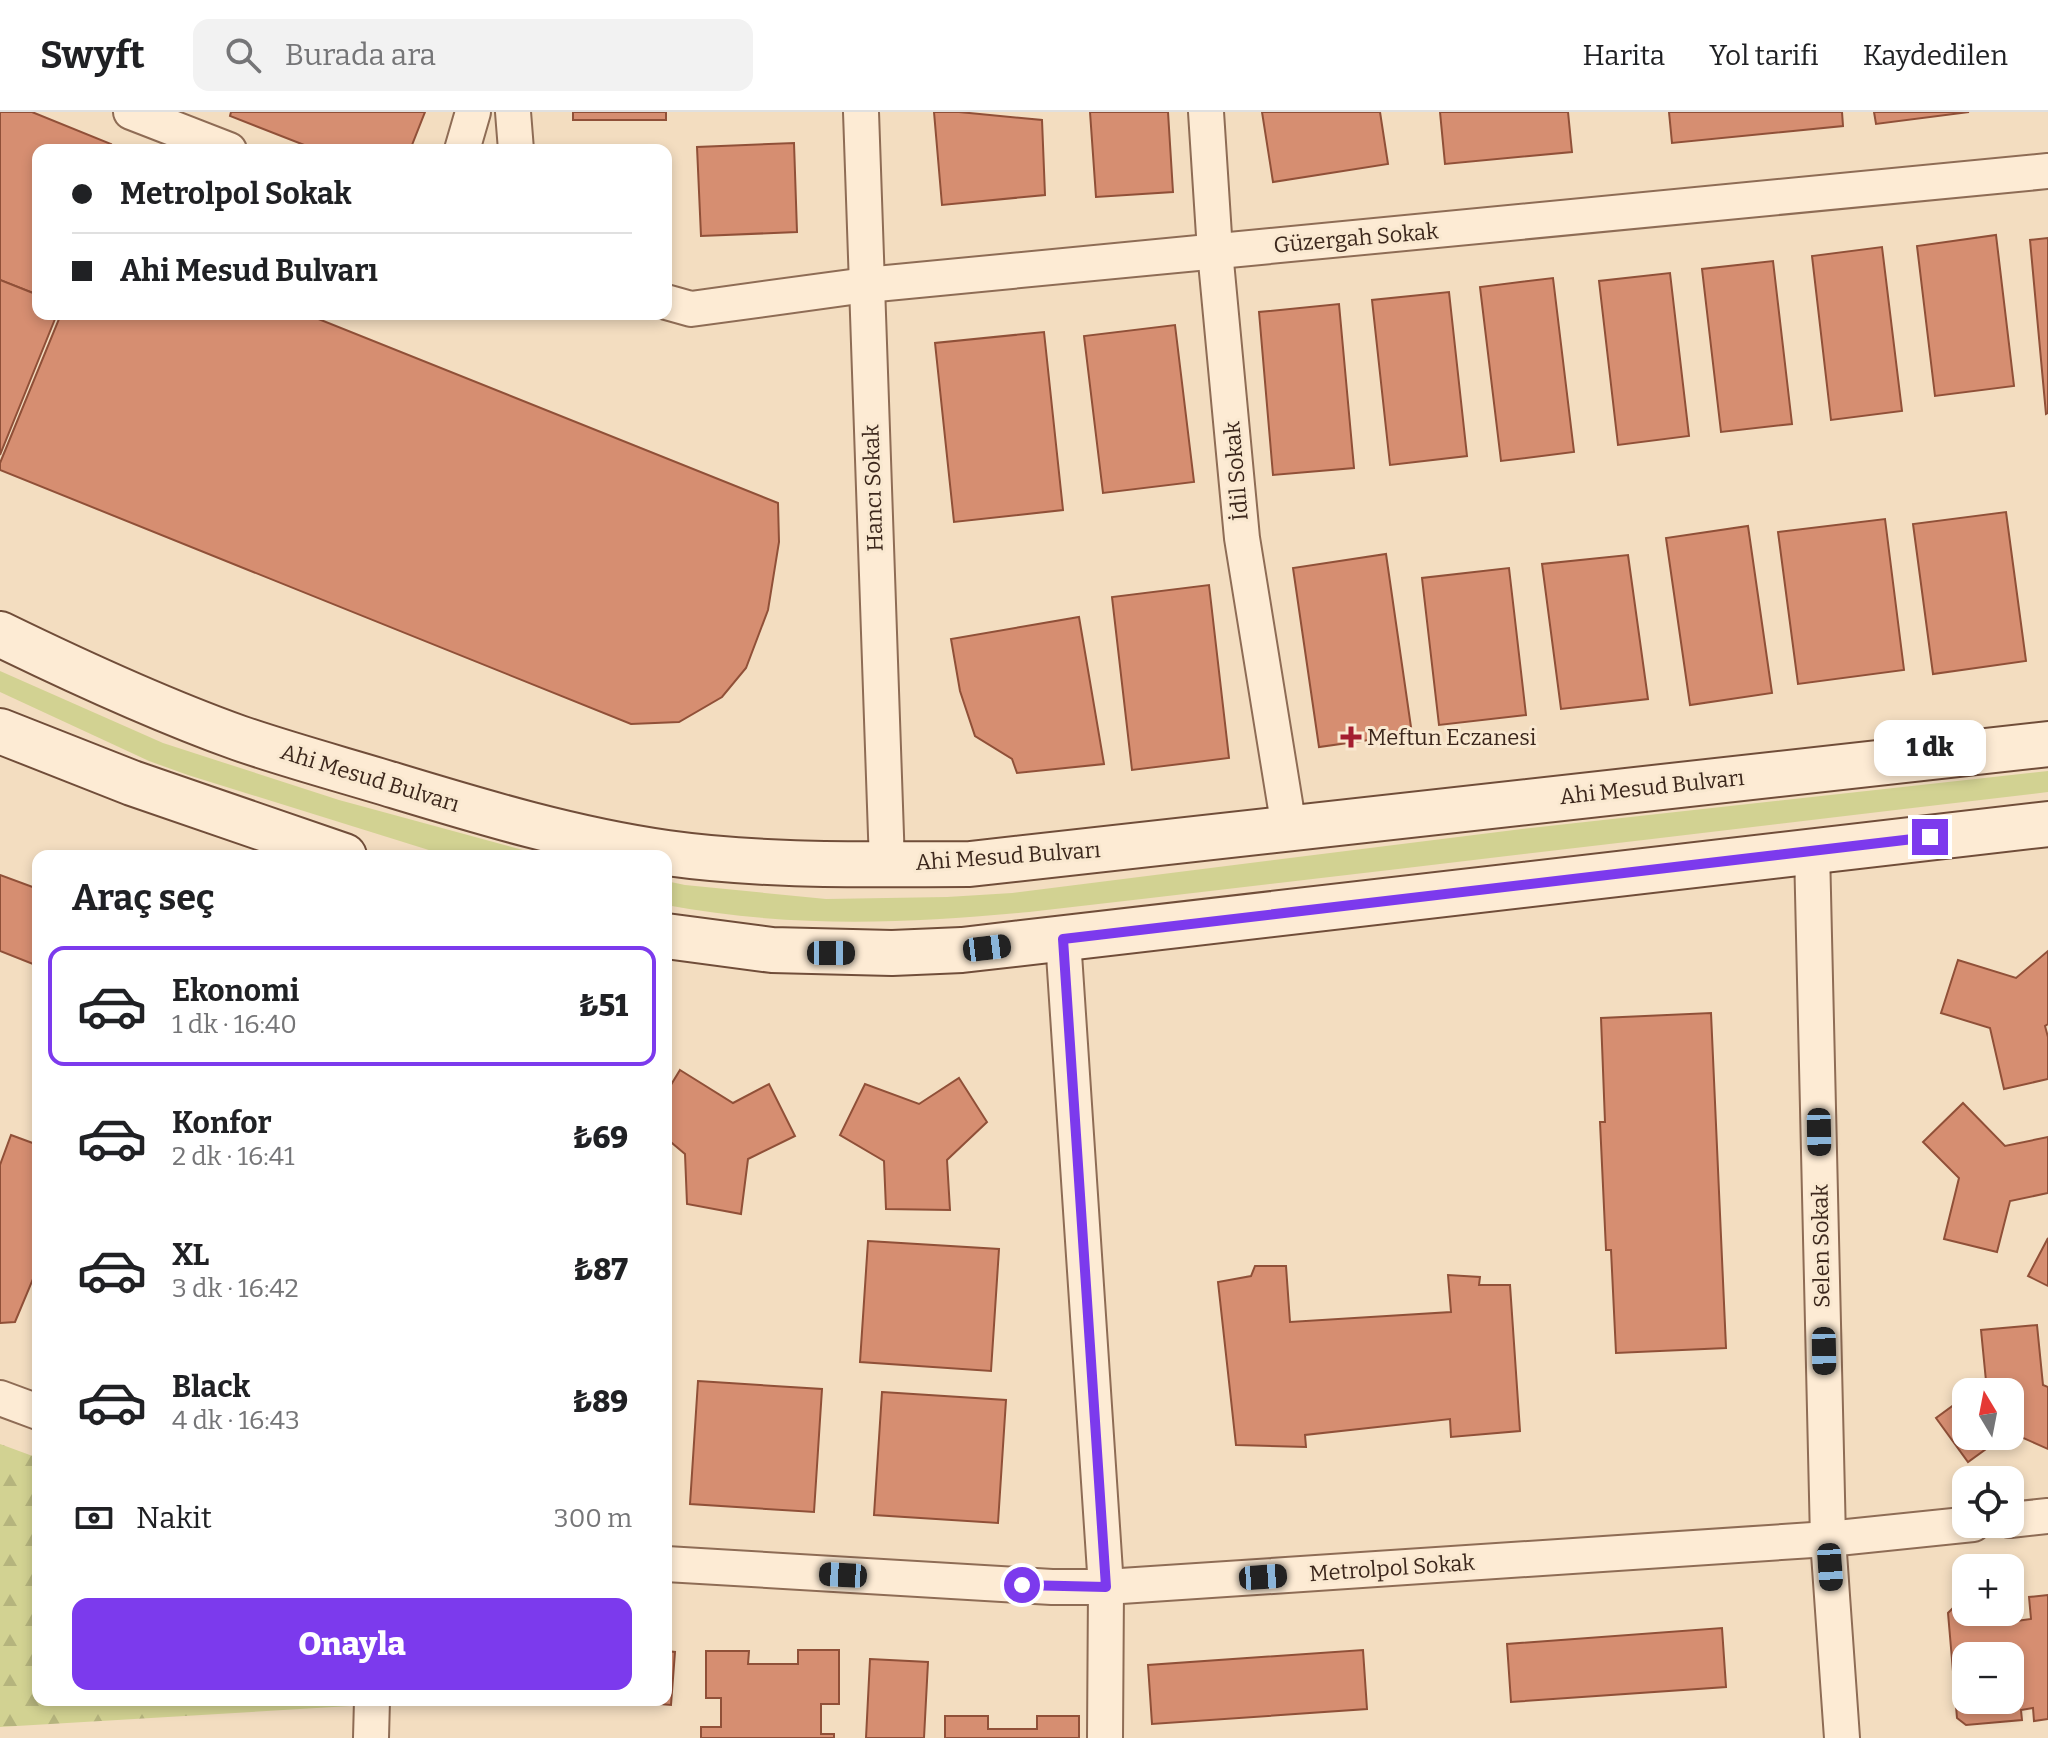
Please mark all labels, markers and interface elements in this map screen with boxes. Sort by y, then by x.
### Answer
search box [193,19,753,91]
text: Swyft [40,32,145,78]
icon: search [221,33,265,77]
text: Burada ara [285,37,436,73]
text: Harita [1583,39,1665,72]
text: Yol tarifi [1709,39,1819,72]
text: Kaydedilen [1863,39,2008,72]
text: Metrolpol Sokak [120,176,352,212]
street label: Güzergah Sokak [1272,217,1440,259]
text: Ahi Mesud Bulvarı [120,253,378,289]
street label: İdil Sokak [1218,420,1254,522]
street label: Hancı Sokak [857,424,889,552]
callout: 1 dk [1874,721,1986,777]
place label: Meftun Eczanesi [1367,724,1537,751]
marker: Meftun Eczanesi [1342,728,1360,746]
text: 1 dk [1906,732,1954,763]
street label: Ahi Mesud Bulvarı [277,738,463,818]
street label: Ahi Mesud Bulvarı [1558,764,1746,810]
route end [1912,819,1948,855]
street label: Ahi Mesud Bulvarı [915,836,1102,876]
text: Araç seç [72,876,215,920]
car [962,933,1012,963]
car [807,941,855,965]
icon: car [76,970,148,1042]
text: Ekonomi [172,973,299,1009]
text: ₺51 [579,988,628,1024]
text: 1 dk · 16:40 [172,1009,297,1040]
icon: car [76,1102,148,1174]
text: Konfor [172,1105,272,1141]
car [1807,1108,1831,1156]
text: ₺69 [572,1120,628,1156]
text: 2 dk · 16:41 [172,1141,294,1172]
street label: Selen Sokak [1806,1183,1836,1308]
icon: car [76,1234,148,1306]
text: XL [172,1237,209,1273]
text: ₺87 [573,1252,628,1288]
text: 3 dk · 16:42 [172,1273,299,1304]
car [1812,1327,1836,1375]
icon: car [76,1366,148,1438]
text: Black [172,1369,250,1405]
north arrow [1952,1378,2024,1450]
map controls [1952,1378,2024,1714]
text: ₺89 [572,1384,628,1420]
text: 4 dk · 16:43 [172,1405,300,1436]
button: locate [1952,1466,2024,1538]
icon: cash [72,1496,116,1540]
text: Nakit [136,1500,212,1536]
text: 300 m [554,1503,632,1534]
car [1816,1542,1844,1592]
street label: Metrolpol Sokak [1308,1549,1476,1587]
button: + [1952,1554,2024,1626]
car [818,1562,868,1588]
car [1238,1563,1288,1591]
route start [1004,1567,1040,1603]
button: Onayla [72,1598,632,1690]
button: − [1952,1642,2024,1714]

